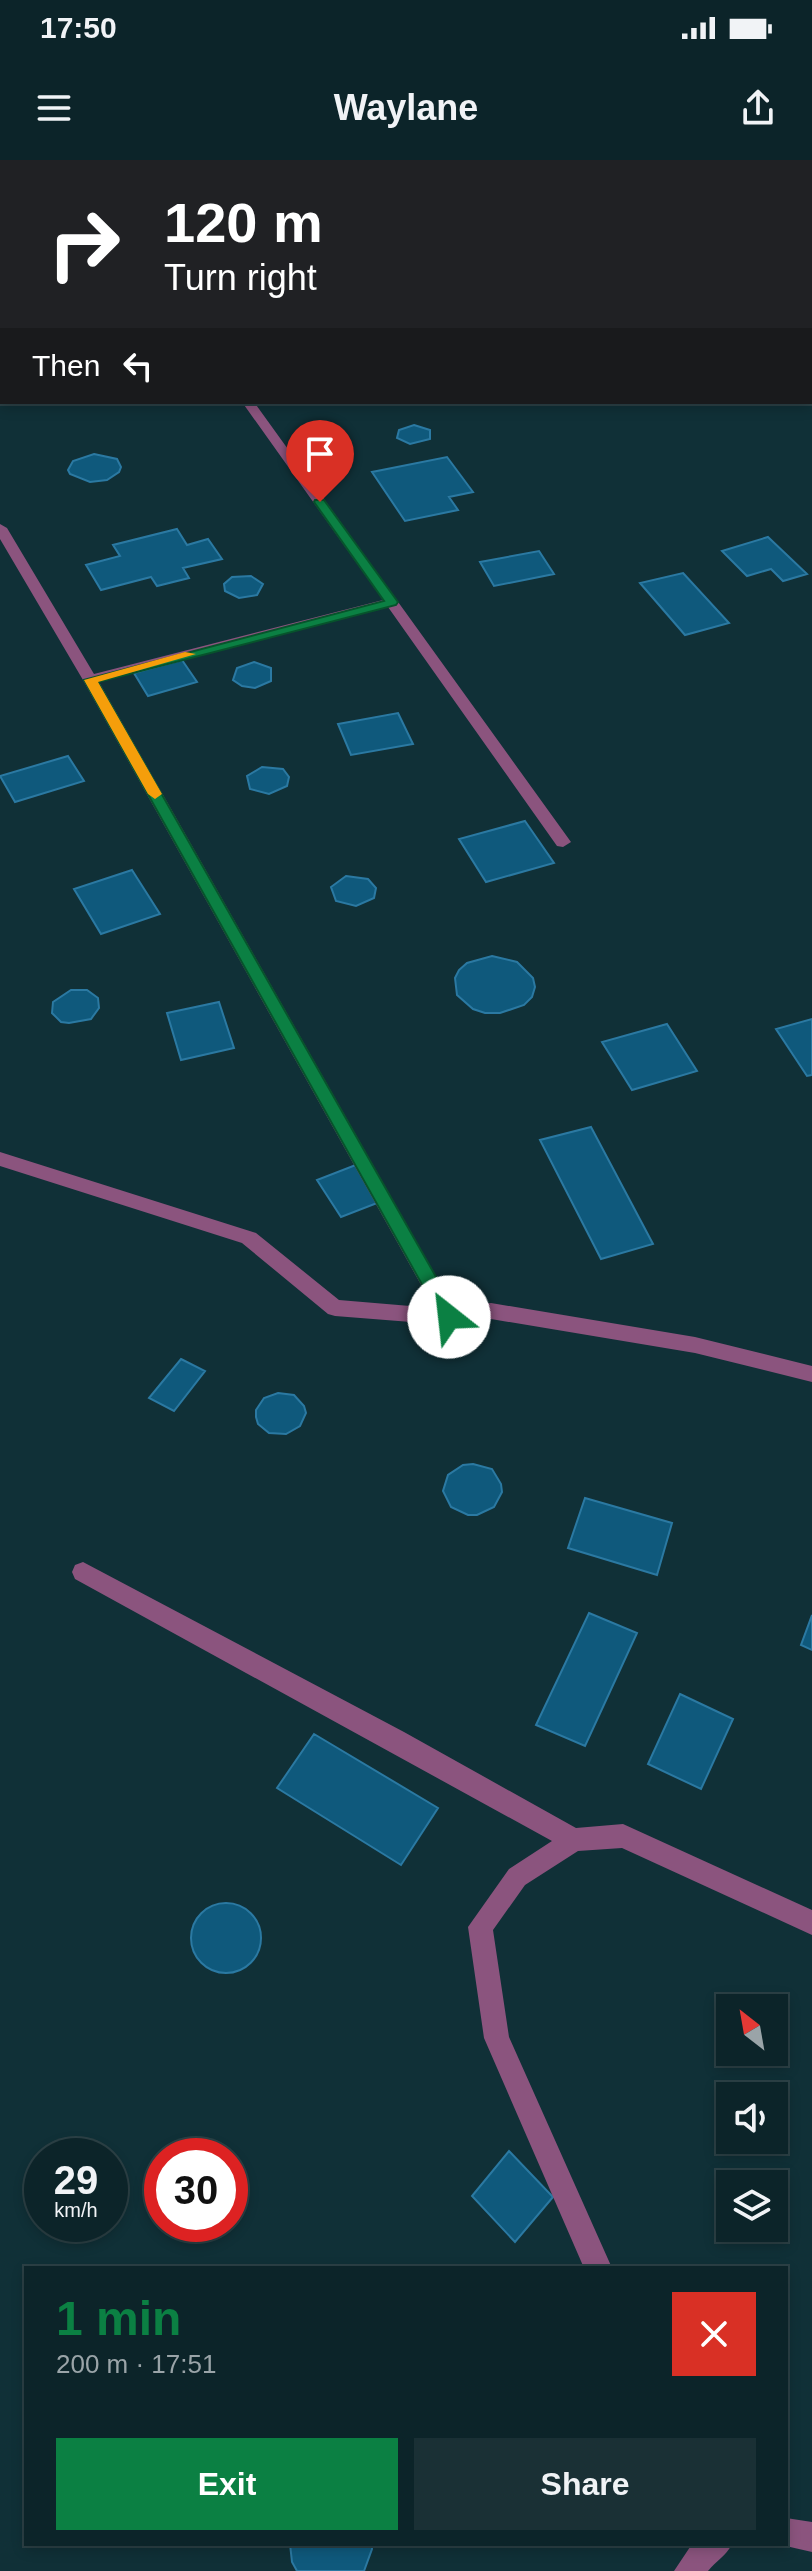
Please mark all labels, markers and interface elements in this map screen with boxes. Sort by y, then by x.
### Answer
text: 17:50 [40,11,117,44]
icon: menu [32,86,76,130]
icon: share [736,86,780,130]
text: Waylane [334,87,478,128]
text: 120 m [164,191,323,254]
icon: right [32,192,136,296]
text: Turn right [164,257,317,298]
icon: left [116,344,160,388]
text: Then [32,349,100,382]
pin [286,420,354,502]
icon: arrive [298,432,342,476]
position arrow [407,1275,491,1359]
north arrow [716,1994,788,2066]
map controls [716,1994,788,2242]
button: sound [716,2082,788,2154]
speed limit sign: 30 [144,2138,248,2242]
text: 29 [54,2158,98,2202]
button: layers [716,2170,788,2242]
text: km/h [54,2199,98,2221]
text: 1 min [56,2292,181,2345]
button: close [672,2292,756,2376]
text: 200 m · 17:51 [56,2349,216,2379]
button: Exit [56,2438,398,2530]
button: Share [414,2438,756,2530]

